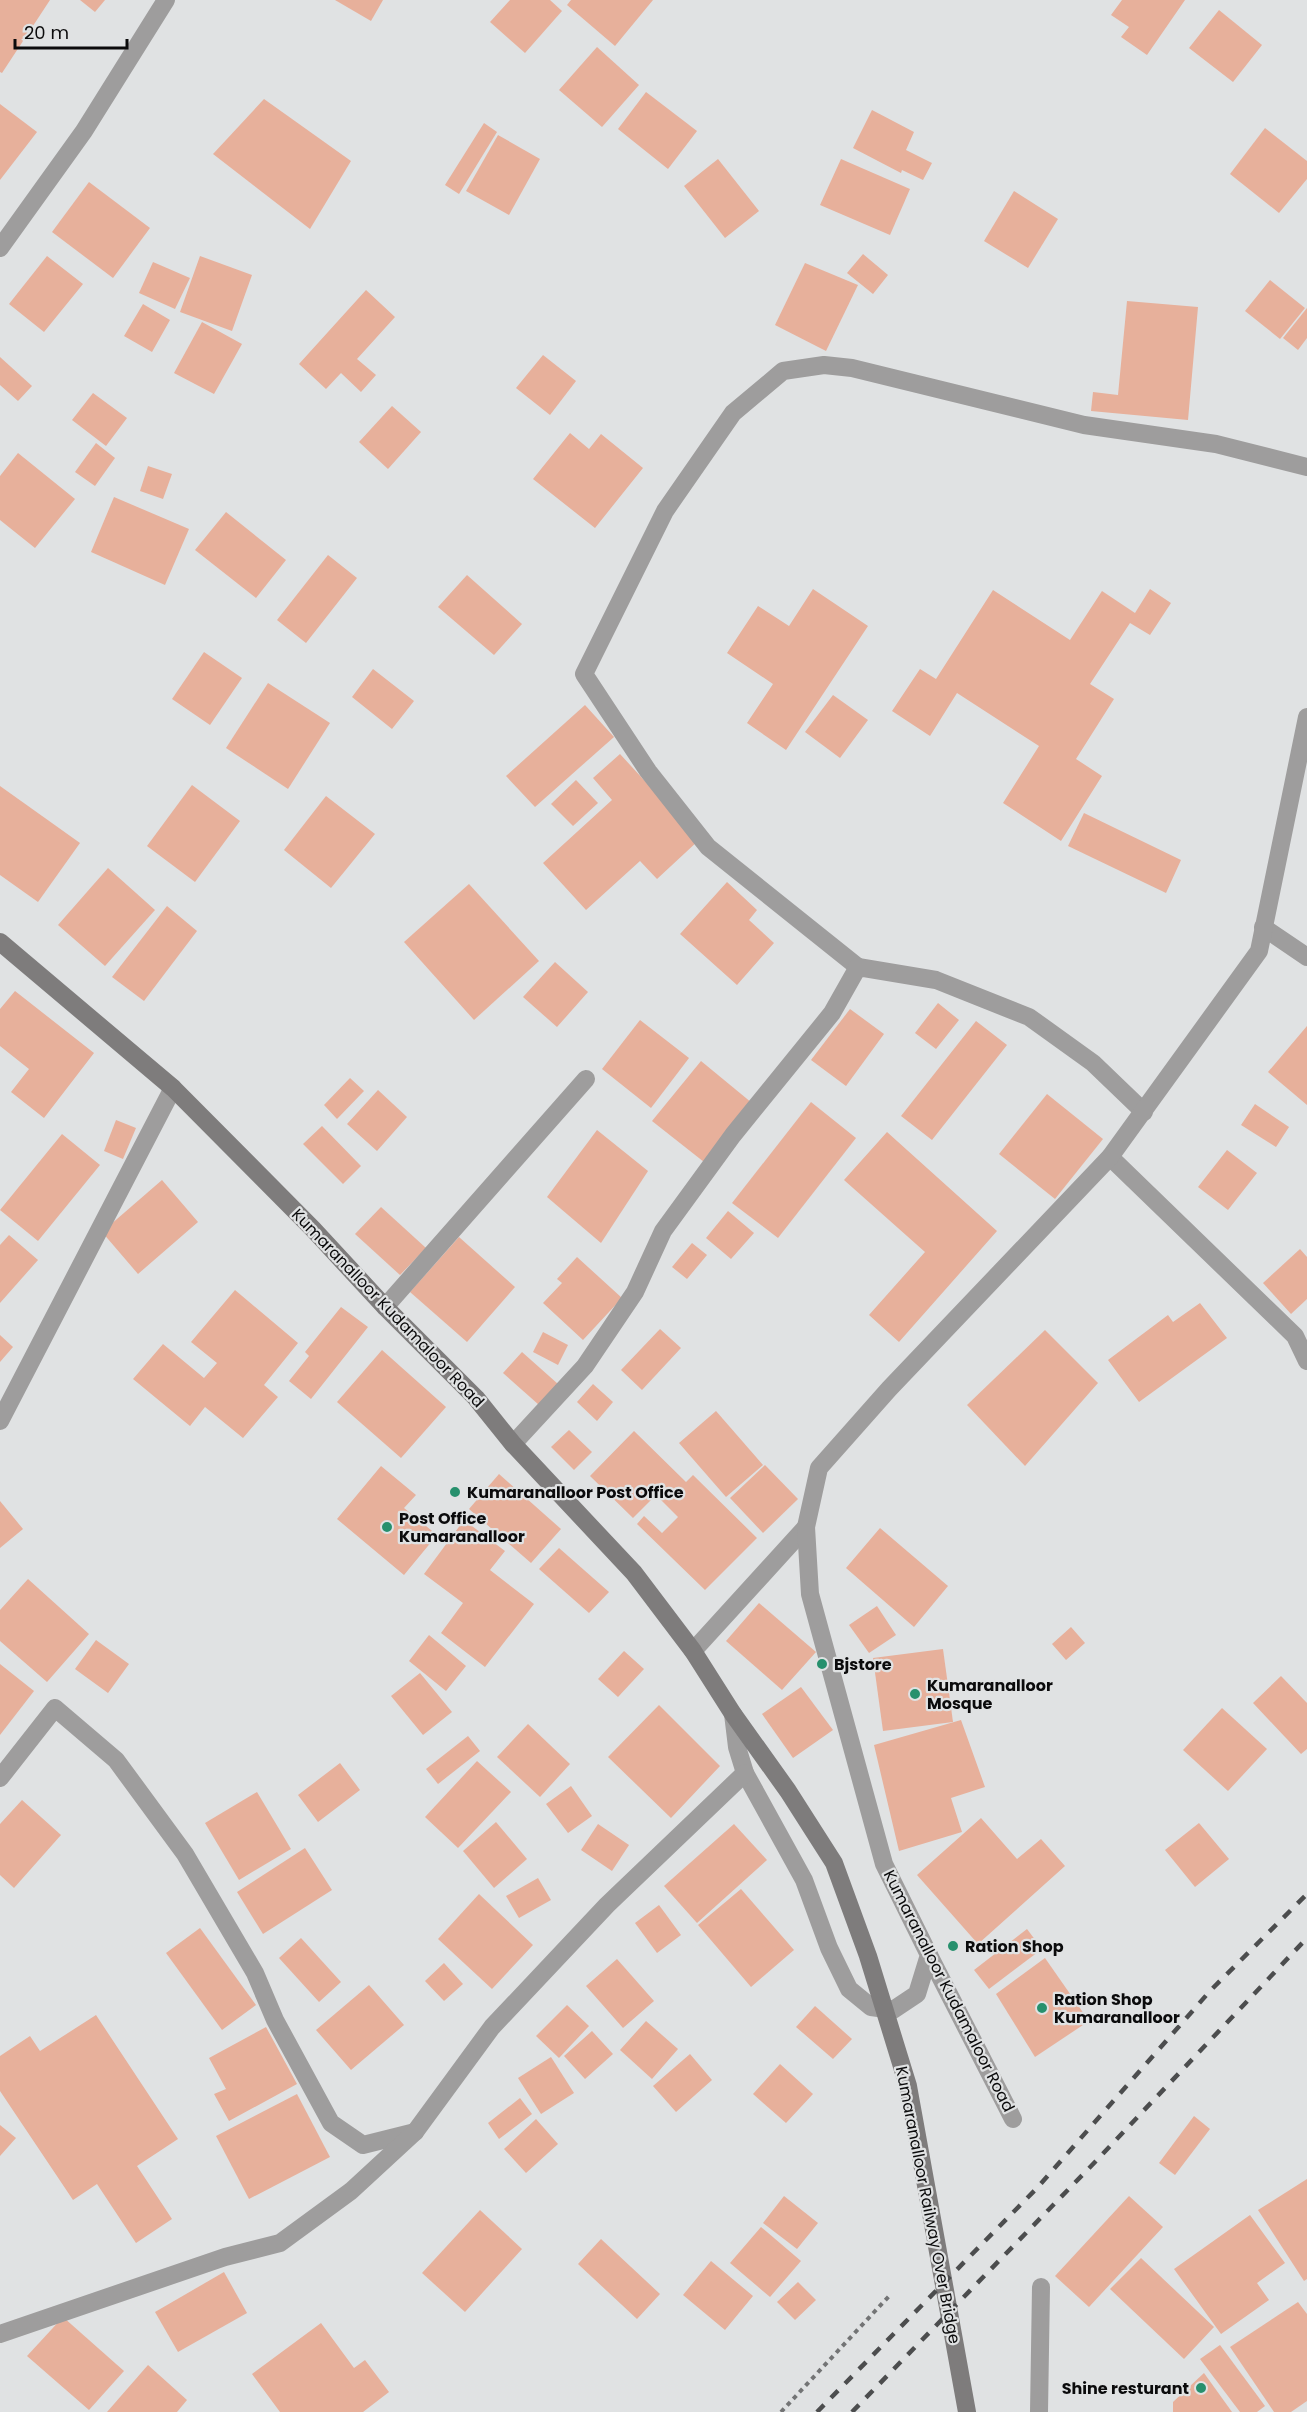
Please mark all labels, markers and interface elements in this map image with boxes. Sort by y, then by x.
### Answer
scale bar [15,12,128,50]
text: 20 m [24,20,69,45]
street label: Kumaranalloor Kudamaloor Road [286,1203,490,1413]
place label: Kumaranalloor Post Office [467,1481,684,1504]
marker: Kumaranalloor Post Office [448,1485,462,1499]
place label: Post Office Kumaranalloor [399,1507,525,1548]
marker: Post Office Kumaranalloor [380,1520,394,1534]
place label: Bjstore [834,1653,892,1676]
marker: Bjstore [815,1657,829,1671]
place label: Kumaranalloor Mosque [927,1674,1053,1715]
marker: Kumaranalloor Mosque [908,1687,922,1701]
street label: Kumaranalloor Kudamaloor Road [878,1866,1020,2116]
place label: Ration Shop [965,1935,1064,1958]
marker: Ration Shop [946,1939,960,1953]
place label: Ration Shop Kumaranalloor [1054,1988,1180,2029]
marker: Ration Shop Kumaranalloor [1035,2001,1049,2015]
street label: Kumaranalloor Railway Over Bridge [890,2064,966,2346]
place label: Shine resturant [1062,2377,1189,2400]
marker: Shine resturant [1194,2381,1208,2395]

